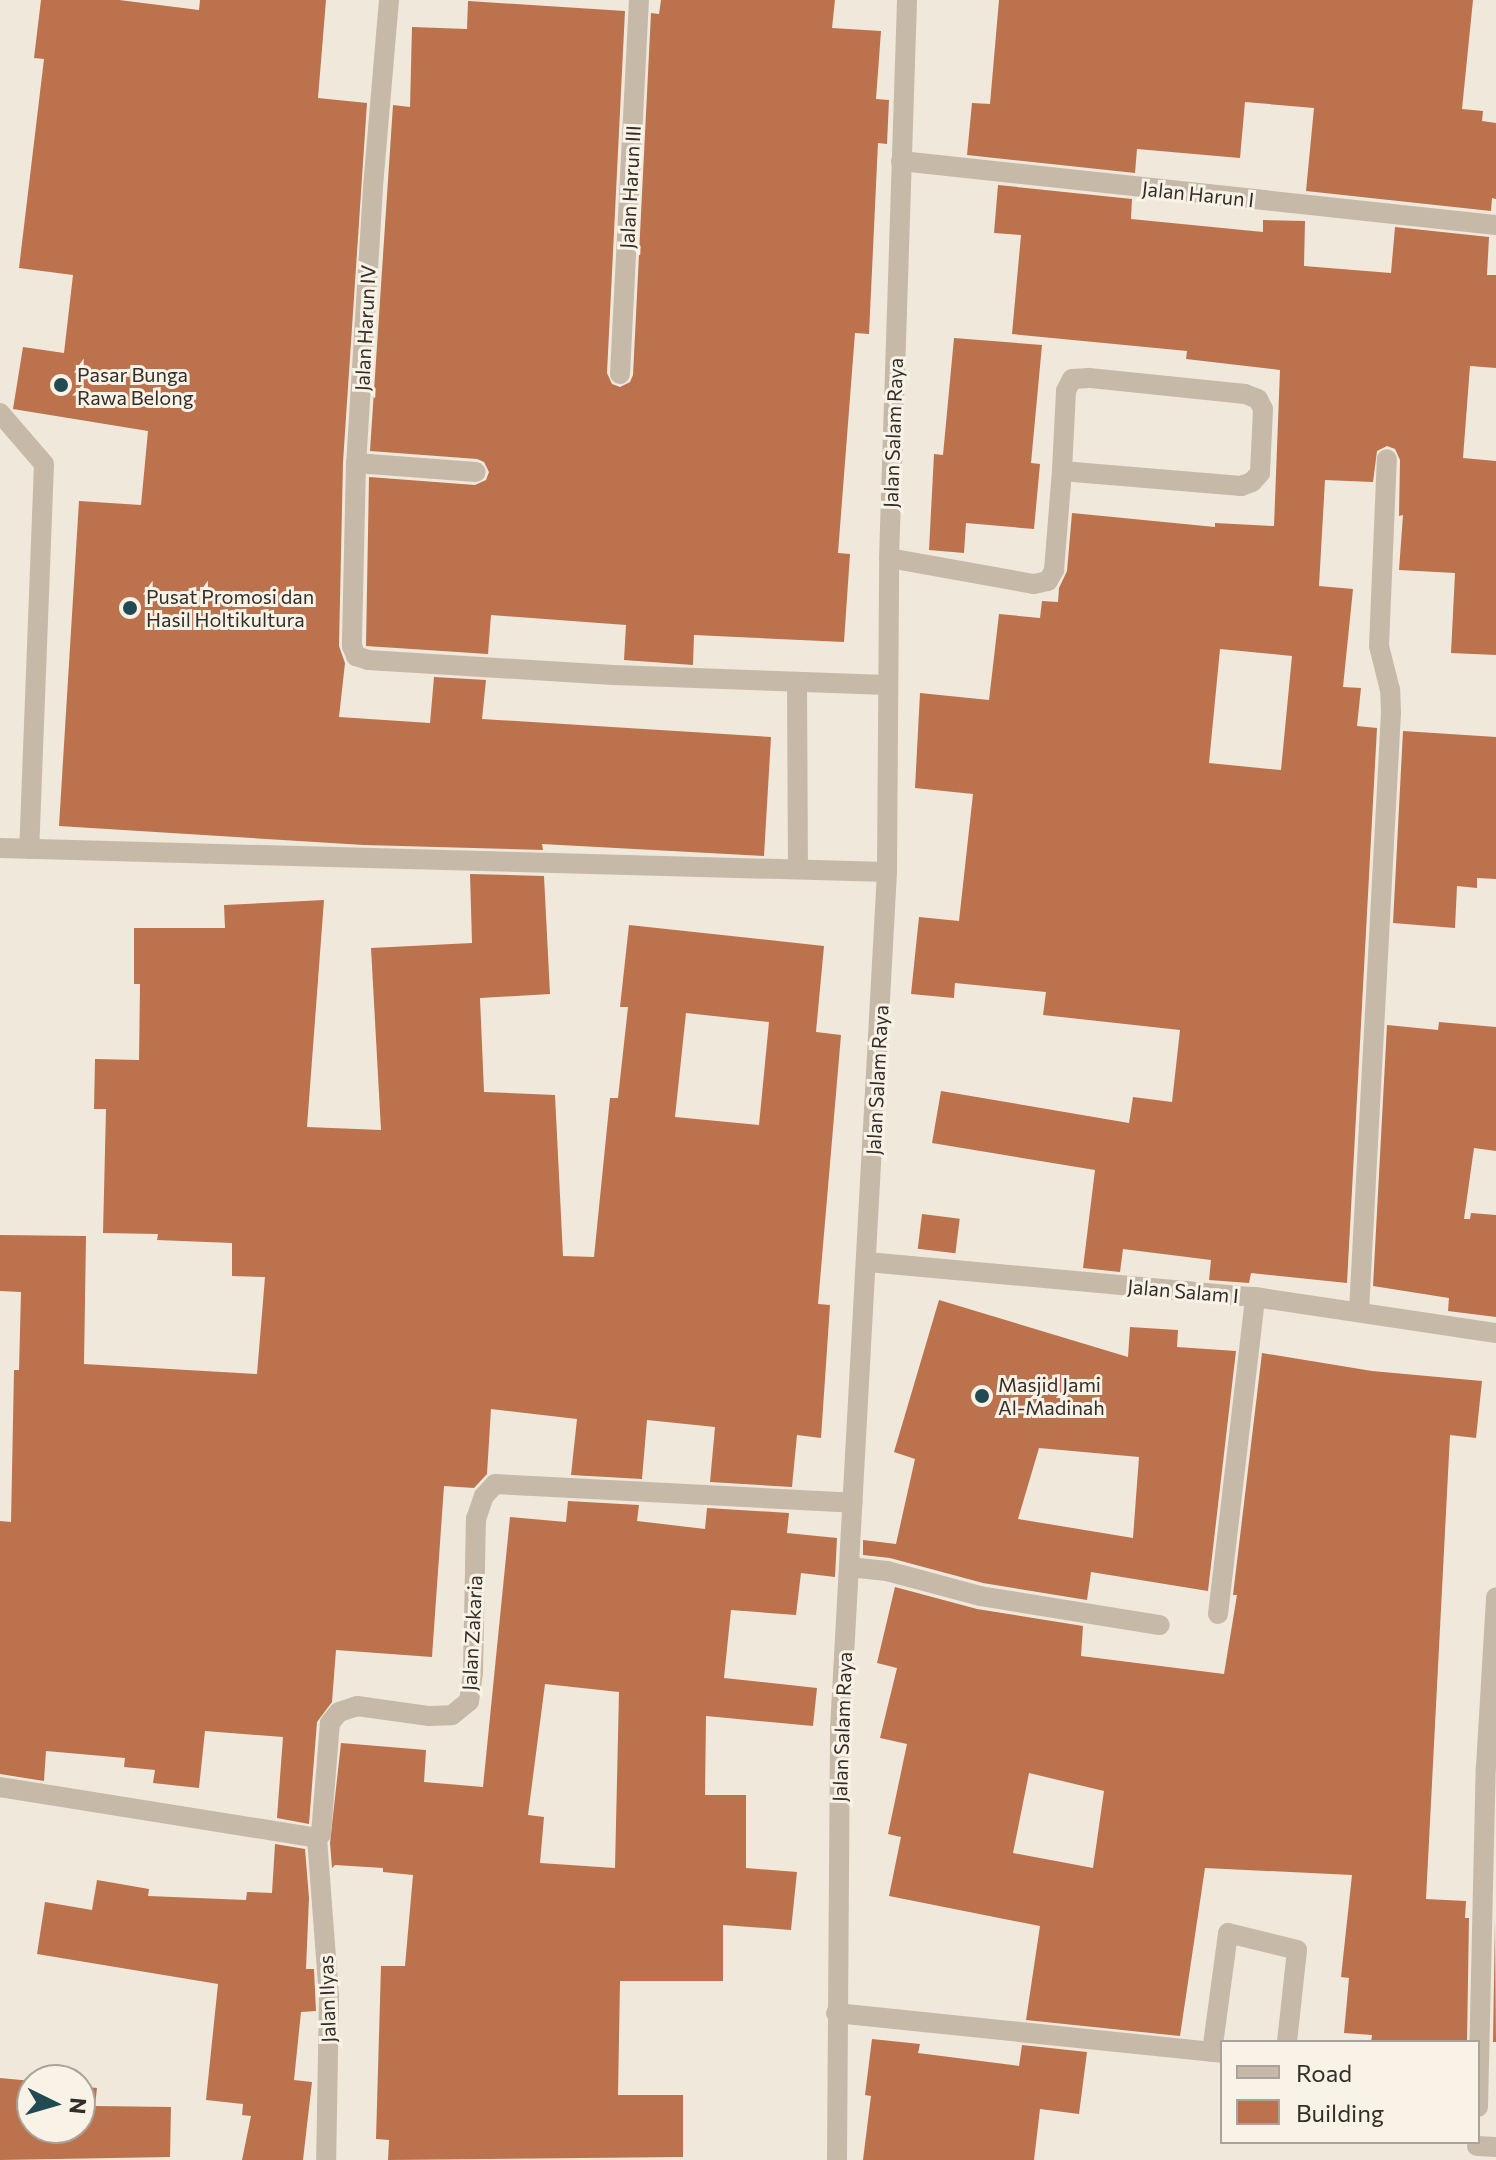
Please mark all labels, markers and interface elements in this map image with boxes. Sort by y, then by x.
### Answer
street label: Jalan Harun III [615,125,645,249]
street label: Jalan Harun I [1141,176,1255,212]
street label: Jalan Harun IV [350,264,380,392]
street label: Jalan Salam Raya [878,357,908,509]
place label: Pasar Bunga Rawa Belong [77,362,193,409]
marker: Pasar Bunga Rawa Belong [52,376,70,394]
place label: Pusat Promosi dan Hasil Holtikultura [146,584,314,631]
marker: Pusat Promosi dan Hasil Holtikultura [121,599,139,617]
street label: Jalan Salam Raya [861,1004,893,1156]
street label: Jalan Salam I [1126,1274,1240,1308]
place label: Masjid Jami Al-Madinah [998,1372,1105,1419]
marker: Masjid Jami Al-Madinah [973,1387,991,1405]
street label: Jalan Zakaria [457,1575,487,1691]
street label: Jalan Salam Raya [827,1651,857,1803]
street label: Jalan Ilyas [313,1955,341,2043]
legend [1220,2040,1480,2144]
text: Road [1296,2058,1352,2087]
north arrow [16,2064,96,2144]
text: N [64,2097,93,2115]
text: Building [1296,2098,1384,2127]

